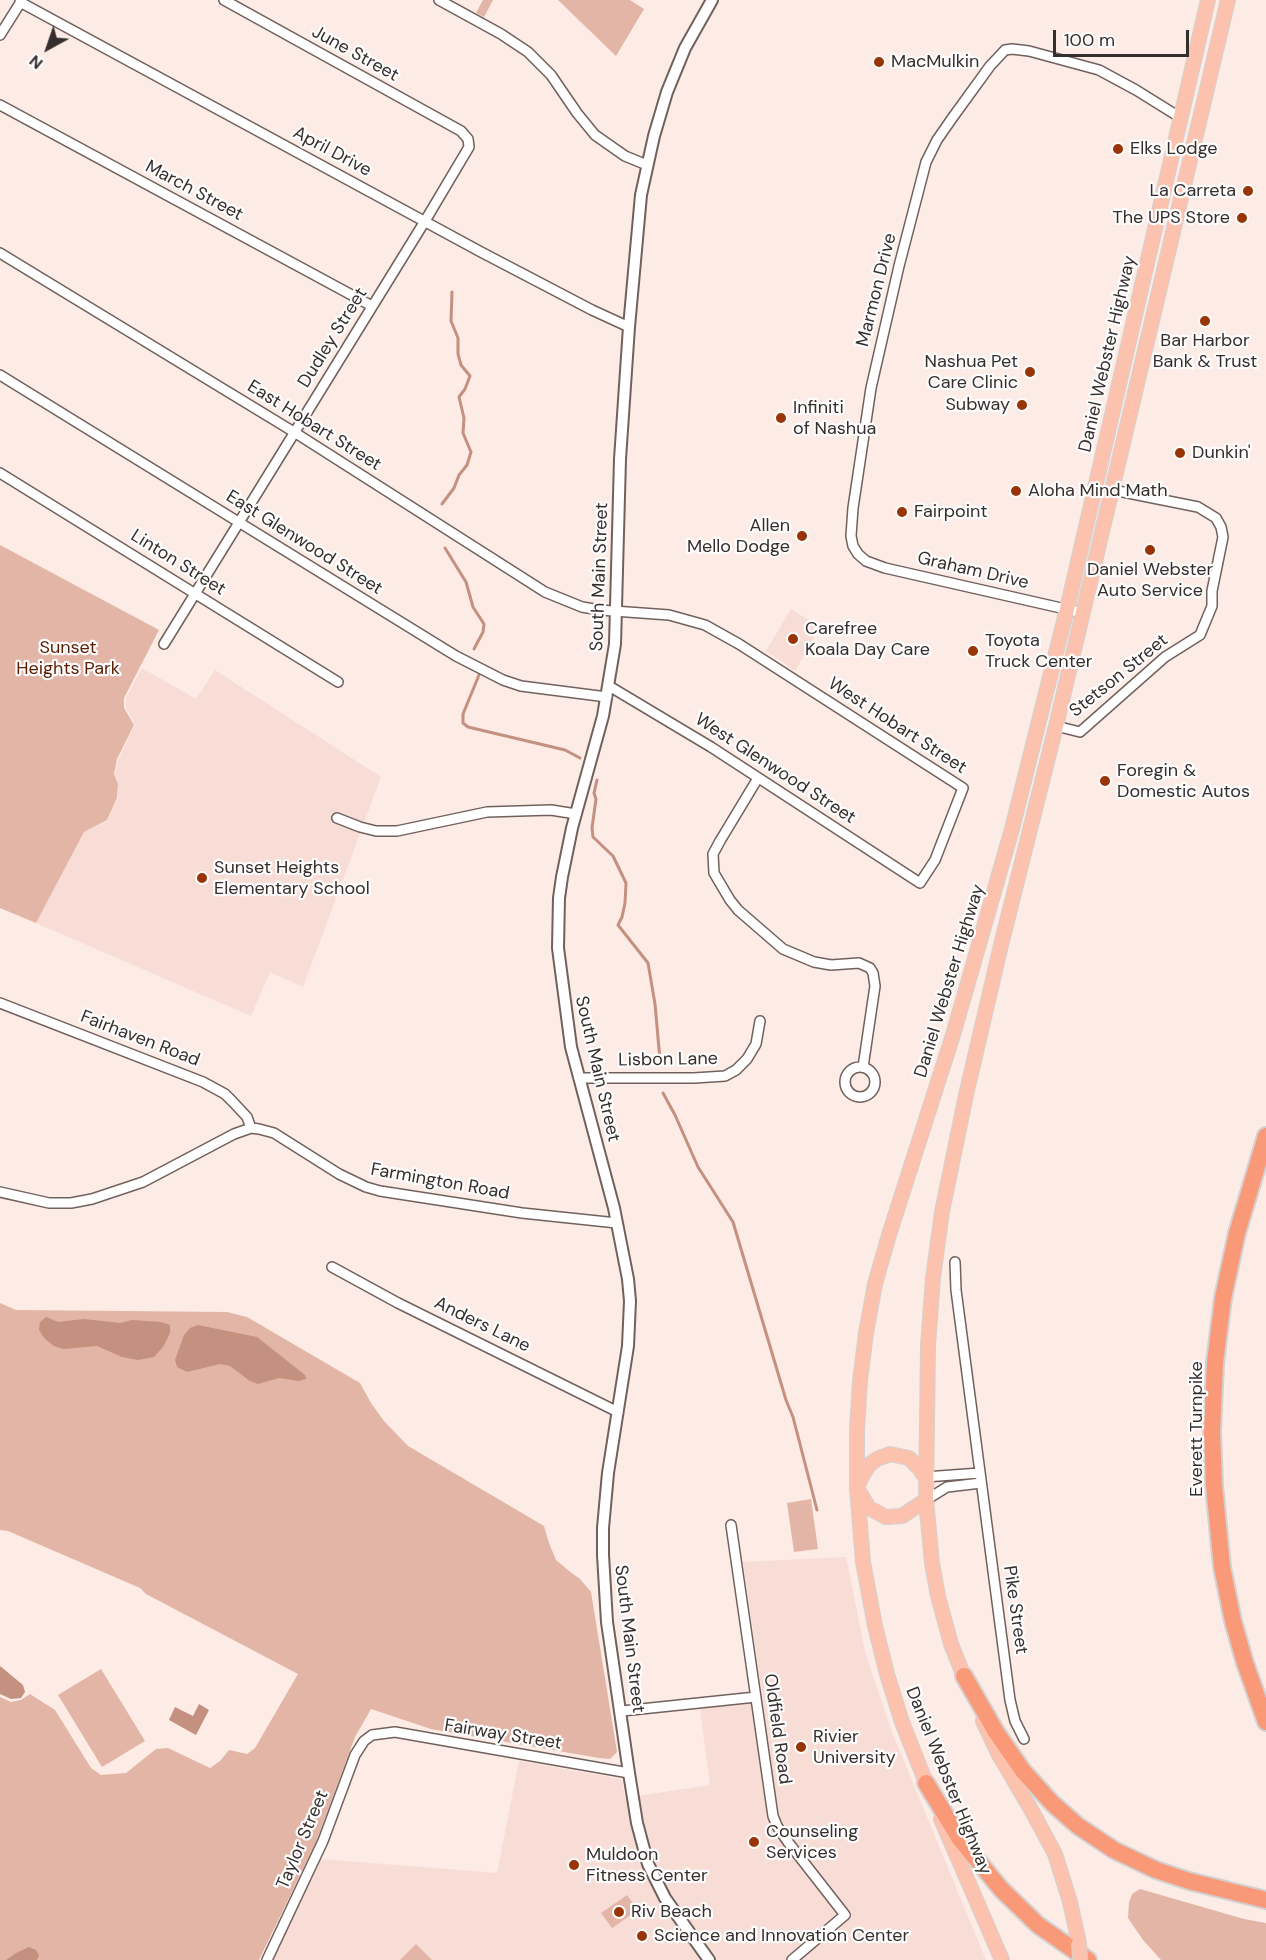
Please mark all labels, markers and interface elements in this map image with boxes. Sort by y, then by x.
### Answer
north arrow [18,18,78,78]
scale bar [1056,18,1192,56]
street label: June Street [308,21,402,87]
text: 100 m [1064,28,1115,52]
text: N [25,50,47,74]
place label: MacMulkin [891,51,979,73]
marker: MacMulkin [872,55,886,69]
street label: April Drive [289,122,375,182]
place label: Elks Lodge [1130,138,1218,160]
marker: Elks Lodge [1111,142,1125,156]
street label: March Street [141,156,247,226]
place label: La Carreta [1149,180,1236,202]
marker: La Carreta [1241,184,1255,198]
place label: The UPS Store [1113,207,1230,229]
marker: The UPS Store [1235,211,1249,225]
street label: Marmon Drive [852,231,902,349]
street label: Daniel Webster Highway [1075,254,1141,454]
street label: Dudley Street [294,284,372,392]
marker: Bar Harbor Bank & Trust [1198,314,1212,328]
place label: Bar Harbor Bank & Trust [1153,330,1257,372]
place label: Nashua Pet Care Clinic [925,351,1018,394]
marker: Nashua Pet Care Clinic [1023,365,1037,379]
street label: East Hobart Street [243,376,385,476]
place label: Subway [945,394,1010,416]
place label: Infiniti of Nashua [793,397,876,440]
marker: Subway [1015,398,1029,412]
marker: Infiniti of Nashua [774,411,788,425]
place label: Dunkin' [1192,442,1251,464]
marker: Dunkin' [1173,446,1187,460]
place label: Aloha Mind Math [1028,480,1168,502]
marker: Aloha Mind Math [1009,484,1023,498]
street label: East Glenwood Street [222,486,386,600]
place label: Fairpoint [914,501,987,523]
street label: South Main Street [587,502,613,652]
marker: Fairpoint [895,505,909,519]
place label: Allen Mello Dodge [687,515,790,558]
street label: Linton Street [127,525,229,601]
marker: Allen Mello Dodge [795,529,809,543]
marker: Daniel Webster Auto Service [1143,543,1157,557]
street label: Graham Drive [915,548,1031,594]
place label: Daniel Webster Auto Service [1087,559,1213,602]
place label: Carefree Koala Day Care [805,618,930,660]
place label: Toyota Truck Center [985,630,1092,672]
street label: Stetson Street [1066,630,1172,722]
marker: Carefree Koala Day Care [786,632,800,646]
park label: Sunset Heights Park [16,637,120,680]
marker: Toyota Truck Center [966,644,980,658]
street label: West Hobart Street [824,673,970,779]
street label: West Glenwood Street [691,709,859,829]
place label: Foregin & Domestic Autos [1117,760,1250,802]
marker: Foregin & Domestic Autos [1098,774,1112,788]
place label: Sunset Heights Elementary School [214,857,370,900]
marker: Sunset Heights Elementary School [195,871,209,885]
street label: Daniel Webster Highway [910,882,990,1080]
street label: South Main Street [570,994,624,1144]
street label: Fairhaven Road [77,1006,203,1072]
street label: Lisbon Lane [618,1048,718,1072]
street label: Farmington Road [369,1159,511,1205]
street label: Anders Lane [430,1292,534,1358]
street label: Everett Turnpike [1186,1361,1208,1497]
street label: South Main Street [609,1564,649,1714]
street label: Pike Street [998,1564,1032,1656]
street label: Oldfield Road [759,1672,795,1786]
street label: Daniel Webster Highway [900,1684,996,1878]
street label: Fairway Street [443,1715,563,1755]
place label: Rivier University [813,1726,896,1768]
marker: Rivier University [794,1740,808,1754]
street label: Taylor Street [272,1787,334,1893]
place label: Counseling Services [766,1821,858,1864]
marker: Counseling Services [747,1835,761,1849]
place label: Muldoon Fitness Center [586,1844,708,1886]
marker: Muldoon Fitness Center [567,1858,581,1872]
place label: Riv Beach [631,1901,712,1923]
marker: Riv Beach [612,1905,626,1919]
place label: Science and Innovation Center [654,1925,909,1947]
marker: Science and Innovation Center [635,1929,649,1943]

